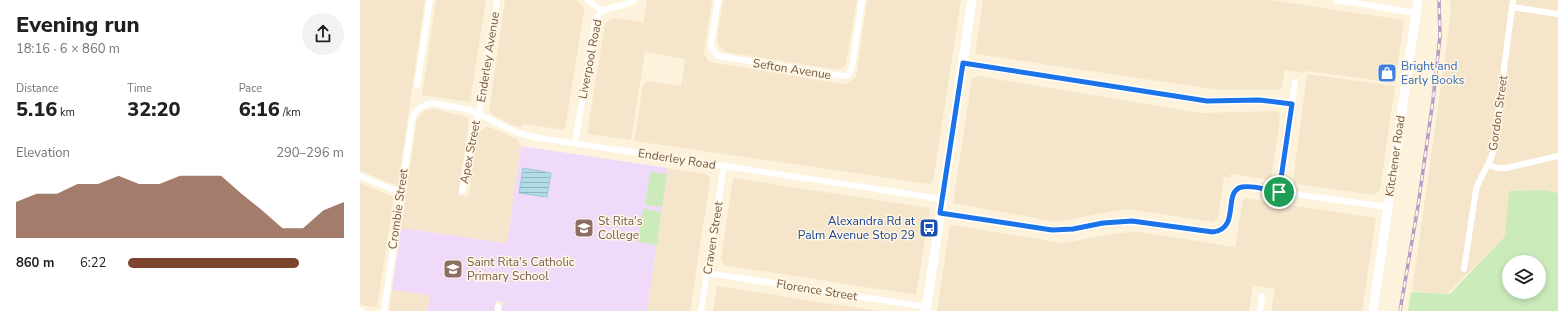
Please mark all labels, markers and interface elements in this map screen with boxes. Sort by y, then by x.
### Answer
text: Evening run [16,10,140,40]
street label: Enderley Avenue [473,11,503,103]
button: share [302,13,344,55]
street label: Liverpool Road [574,18,606,100]
text: 18:16 · 6 × 860 m [16,40,120,58]
street label: Sefton Avenue [752,55,832,83]
place label: Bright and Early Books [1401,58,1465,88]
shop icon: Bright and Early Books [1376,62,1398,84]
street label: Gordon Street [1485,74,1511,152]
text: Distance [16,81,59,96]
text: Time [127,81,152,96]
text: Pace [239,81,262,96]
text: 5.16 [16,96,57,123]
text: 32:20 [127,96,181,123]
text: 6:16 [239,96,280,123]
text: km [57,105,75,120]
text: /km [280,105,301,120]
street label: Kitchener Road [1381,114,1409,198]
street label: Apex Street [456,118,484,185]
text: Elevation [16,144,70,162]
text: 290–296 m [276,144,344,162]
street label: Enderley Road [637,145,717,173]
street label: Crombie Street [384,167,412,250]
pin [1262,175,1296,209]
icon: arrive [1268,181,1290,203]
street label: Craven Street [699,200,727,276]
place label: St Rita's College [598,213,643,243]
place label: Alexandra Rd at Palm Avenue Stop 29 [798,213,916,243]
school or university icon: St Rita's College [573,217,595,239]
bus stop icon: Alexandra Rd at Palm Avenue Stop 29 [918,217,940,239]
text: 860 m [16,254,54,272]
text: 6:22 [80,254,106,272]
place label: Saint Rita's Catholic Primary School [467,254,575,284]
map controls [1502,255,1546,299]
button: layers [1502,255,1546,299]
school or university icon: Saint Rita's Catholic Primary School [442,258,464,280]
street label: Florence Street [775,276,859,304]

